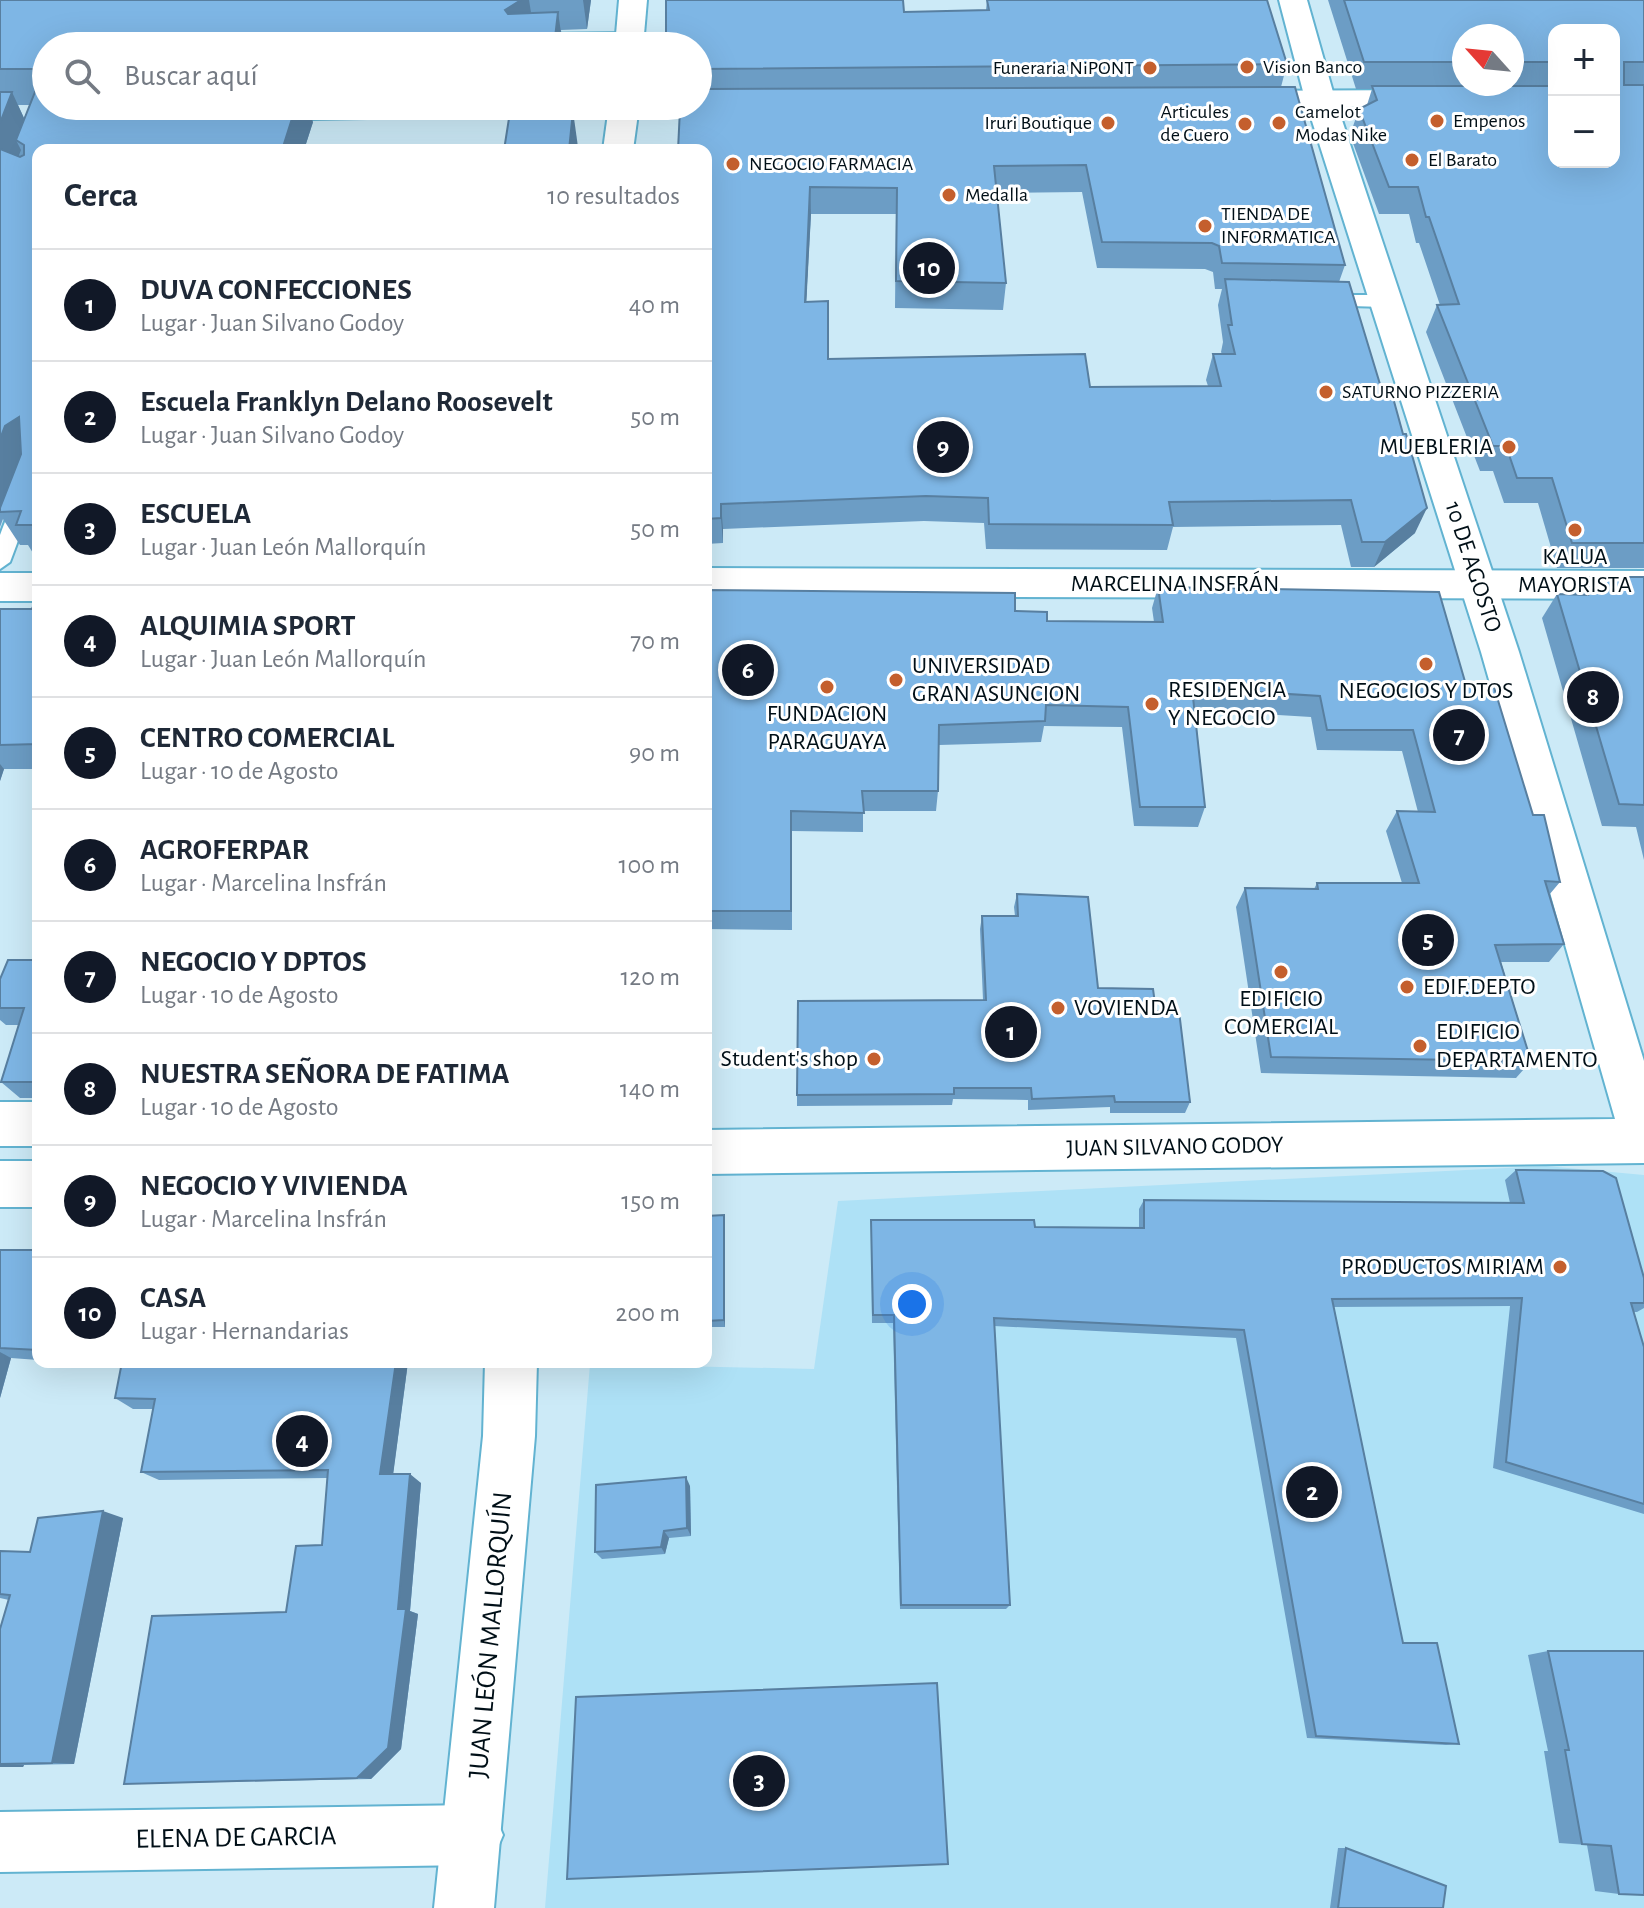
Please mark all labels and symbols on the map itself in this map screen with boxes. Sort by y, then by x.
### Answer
north arrow [1452,24,1524,96]
place label: Vision Banco [1263,57,1362,77]
place label: Funeraria NiPONT [993,58,1134,78]
marker: Vision Banco [1238,58,1256,76]
marker: Funeraria NiPONT [1141,59,1159,77]
place label: Articules de Cuero [1160,102,1229,145]
place label: Camelot Modas Nike [1295,102,1387,145]
place label: Empenos [1453,111,1525,131]
marker: Empenos [1428,112,1446,130]
place label: Iruri Boutique [984,113,1092,133]
marker: Iruri Boutique [1099,114,1117,132]
marker: Camelot Modas Nike [1270,114,1288,132]
marker: Articules de Cuero [1236,115,1254,133]
place label: El Barato [1428,150,1497,170]
marker: El Barato [1403,151,1421,169]
place label: NEGOCIO FARMACIA [749,154,914,174]
marker: NEGOCIO FARMACIA [724,155,742,173]
place label: Medalla [965,185,1028,205]
marker: Medalla [940,186,958,204]
place label: TIENDA DE INFORMATICA [1221,204,1336,247]
marker: TIENDA DE INFORMATICA [1196,217,1214,235]
pin: 10 [903,238,955,298]
place label: SATURNO PIZZERIA [1342,382,1500,402]
marker: SATURNO PIZZERIA [1317,383,1335,401]
pin: 9 [917,417,969,477]
place label: MUEBLERIA [1379,435,1493,459]
marker: MUEBLERIA [1500,438,1518,456]
street label: 10 DE AGOSTO [1441,499,1505,635]
marker: KALUA MAYORISTA [1566,521,1584,539]
place label: KALUA MAYORISTA [1518,545,1632,597]
street label: MARCELINA INSFRÁN [1071,570,1279,596]
pin: 6 [722,640,774,700]
place label: UNIVERSIDAD GRAN ASUNCION [912,654,1080,706]
marker: NEGOCIOS Y DTOS [1417,655,1435,673]
pin: 8 [1567,667,1619,727]
marker: UNIVERSIDAD GRAN ASUNCION [887,671,905,689]
marker: FUNDACION PARAGUAYA [818,678,836,696]
place label: RESIDENCIA Y NEGOCIO [1168,678,1287,730]
place label: NEGOCIOS Y DTOS [1339,679,1513,703]
marker: RESIDENCIA Y NEGOCIO [1143,695,1161,713]
place label: FUNDACION PARAGUAYA [767,702,887,754]
pin: 7 [1433,705,1485,765]
pin: 5 [1402,910,1454,970]
marker: EDIFICIO COMERCIAL [1272,963,1290,981]
place label: EDIF.DEPTO [1423,975,1536,999]
marker: EDIF.DEPTO [1398,978,1416,996]
place label: EDIFICIO COMERCIAL [1224,987,1338,1039]
place label: VOVIENDA [1074,996,1179,1020]
marker: VOVIENDA [1049,999,1067,1017]
pin: 1 [985,1002,1037,1062]
place label: EDIFICIO DEPARTAMENTO [1436,1020,1598,1072]
marker: EDIFICIO DEPARTAMENTO [1411,1037,1429,1055]
place label: Student's shop [721,1047,858,1071]
marker: Student's shop [865,1050,883,1068]
street label: JUAN SILVANO GODOY [1066,1133,1284,1161]
place label: PRODUCTOS MIRIAM [1341,1255,1544,1279]
marker: PRODUCTOS MIRIAM [1551,1258,1569,1276]
your location [892,1284,932,1324]
pin: 4 [276,1411,328,1471]
pin: 2 [1286,1462,1338,1522]
street label: JUAN LEÓN MALLORQUÍN [462,1490,517,1779]
pin: 3 [733,1751,785,1811]
street label: ELENA DE GARCIA [135,1822,337,1854]

